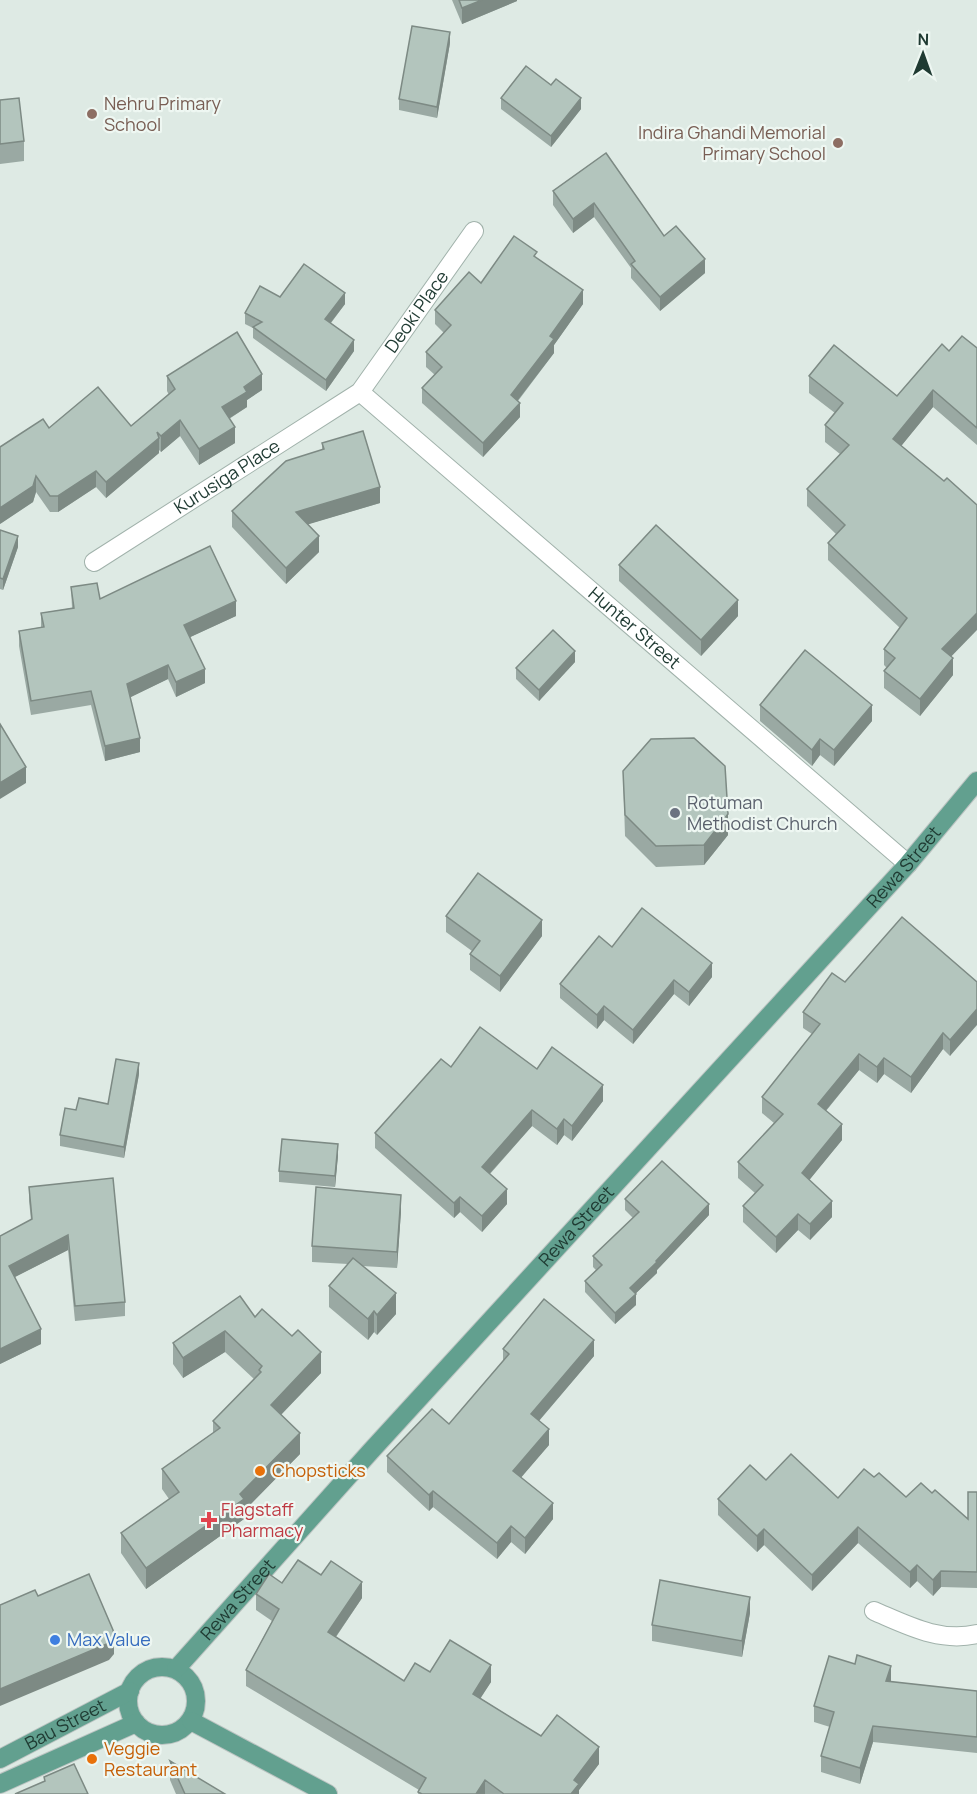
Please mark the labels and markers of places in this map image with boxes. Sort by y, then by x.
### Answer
place label: Nehru Primary School [104,91,222,136]
marker: Nehru Primary School [85,107,99,121]
place label: Indira Ghandi Memorial Primary School [638,120,826,165]
marker: Indira Ghandi Memorial Primary School [831,136,845,150]
place label: Rotuman Methodist Church [687,790,838,835]
marker: Rotuman Methodist Church [668,806,682,820]
place label: Chopsticks [272,1458,366,1482]
marker: Chopsticks [253,1464,267,1478]
place label: Flagstaff Pharmacy [221,1497,304,1542]
marker: Flagstaff Pharmacy [202,1513,216,1527]
place label: Max Value [67,1627,151,1651]
marker: Max Value [48,1633,62,1647]
place label: Veggie Restaurant [104,1736,197,1781]
marker: Veggie Restaurant [85,1752,99,1766]

